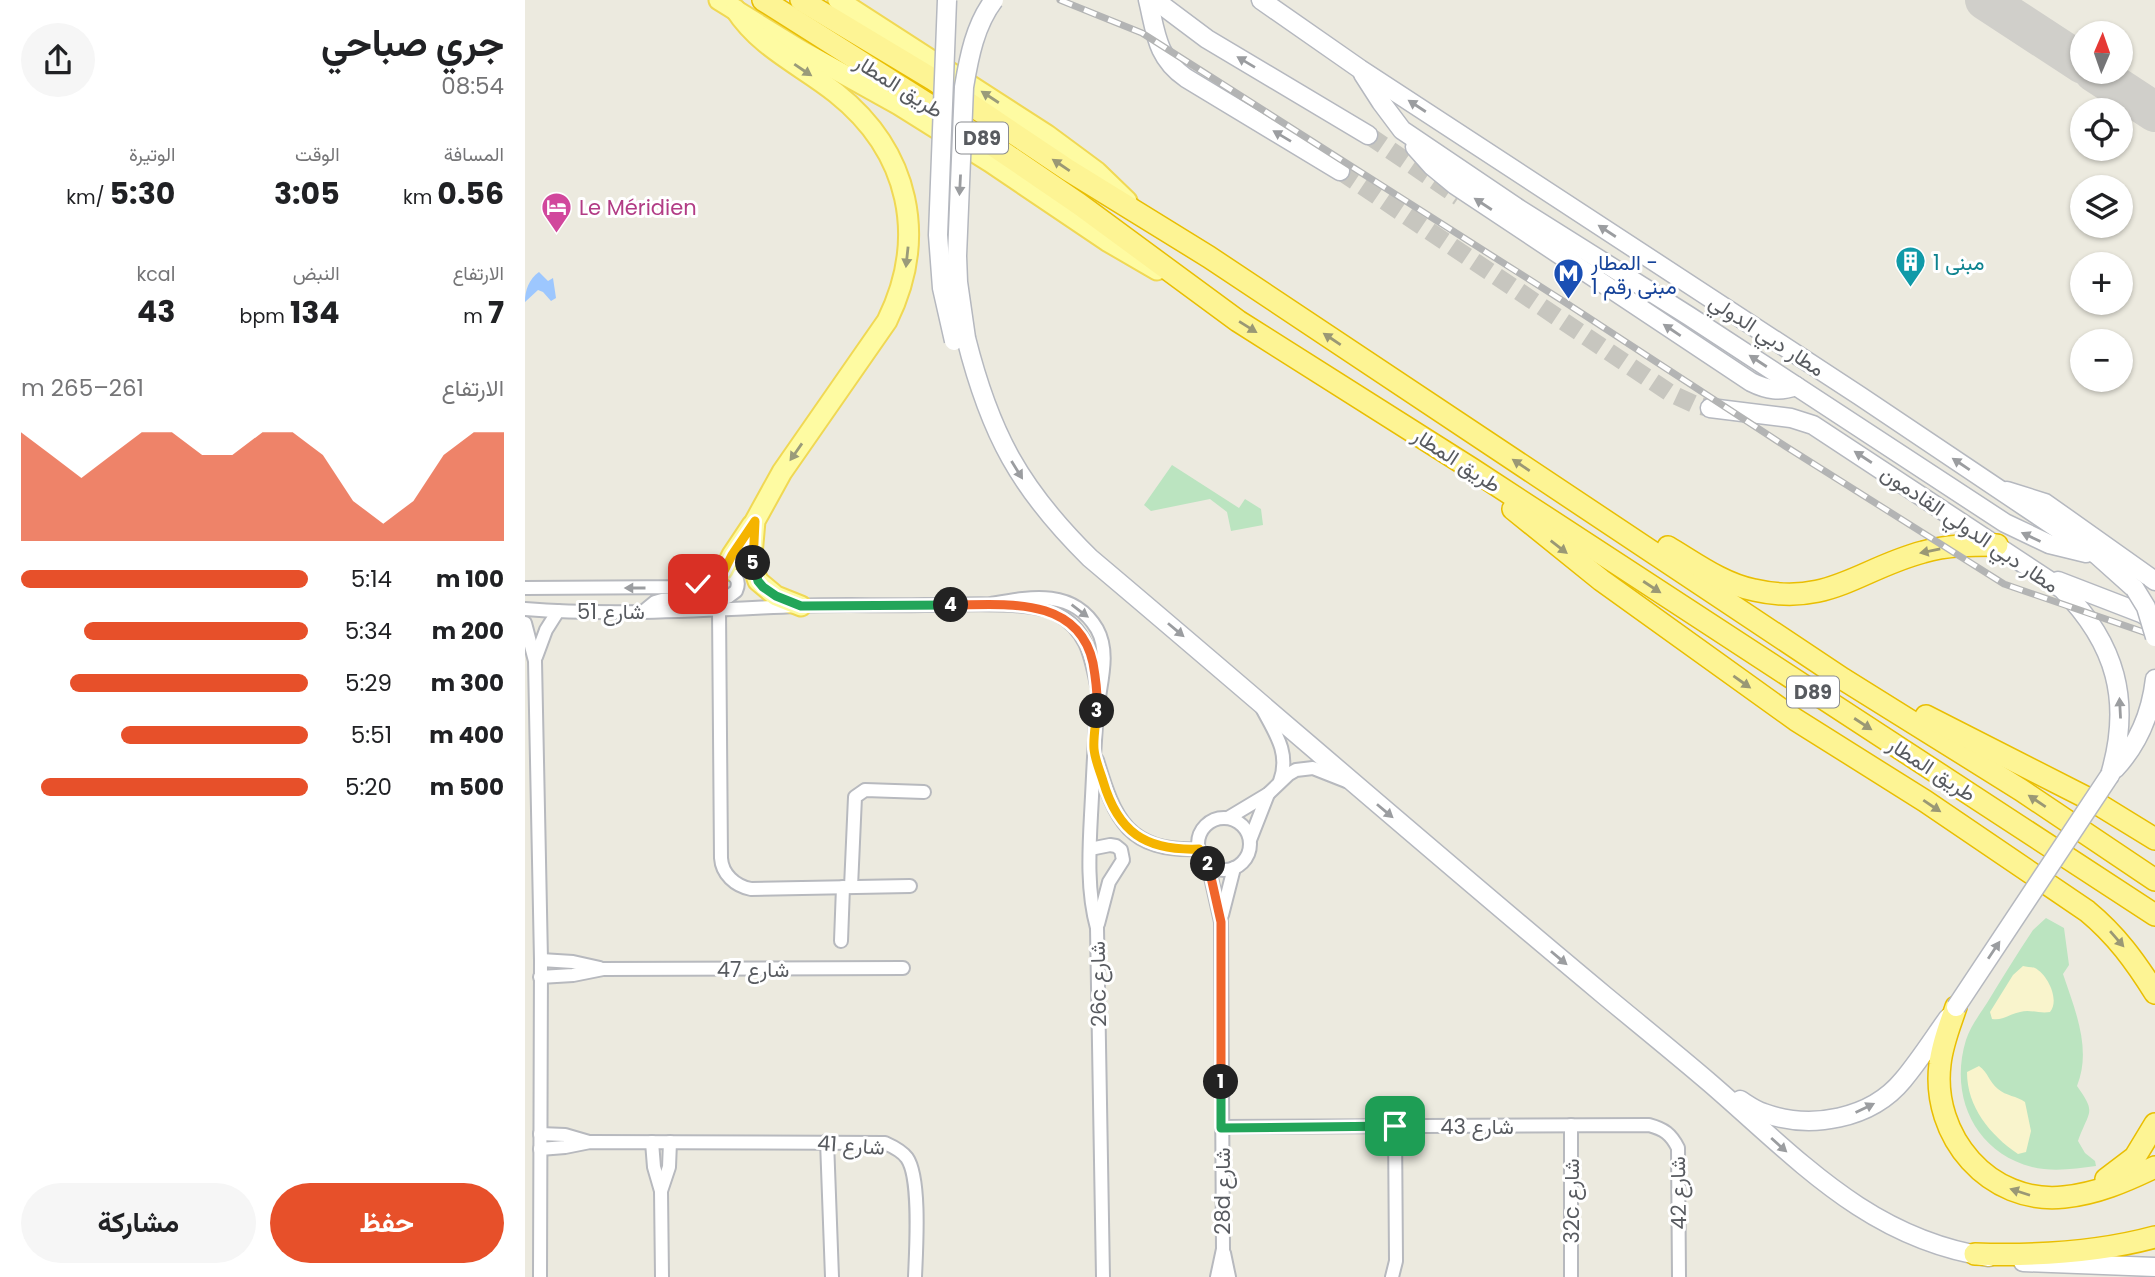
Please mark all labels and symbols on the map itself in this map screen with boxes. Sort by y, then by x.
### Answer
north arrow [2070,21,2133,84]
street label: طريق المطار [848,47,949,125]
one-way arrow [1237,56,1256,69]
one-way arrow [794,63,812,77]
one-way arrow [980,91,999,104]
one-way arrow [1407,100,1426,113]
road number: D89 [956,122,1008,154]
one-way arrow [1272,130,1291,143]
one-way arrow [1051,159,1070,172]
one-way arrow [954,174,965,196]
hotel icon: Le Méridien [539,190,573,234]
place label: Le Méridien [579,193,697,222]
one-way arrow [1474,197,1493,210]
one-way arrow [1598,224,1616,238]
building icon: مبنى 1 [1893,245,1927,289]
one-way arrow [901,246,912,268]
place label: المطار - مبنى رقم 1 [1590,248,1677,301]
place label: مبنى 1 [1933,248,1985,277]
metro station icon: المطار - مبنى رقم 1 [1551,257,1585,301]
street label: مطار دبي الدولي [1702,287,1830,386]
one-way arrow [1238,321,1258,334]
one-way arrow [1663,323,1681,337]
one-way arrow [1322,332,1342,345]
one-way arrow [1748,354,1767,367]
street label: طريق المطار [1406,420,1507,499]
one-way arrow [789,443,803,461]
one-way arrow [1853,451,1873,464]
one-way arrow [1512,458,1531,471]
street label: مطار دبي الدولي القادمون [1873,458,2065,602]
one-way arrow [1951,458,1970,471]
one-way arrow [1010,460,1023,479]
one-way arrow [2021,531,2041,543]
one-way arrow [1549,540,1567,555]
pin: 5 [735,546,771,580]
one-way arrow [1918,546,1940,557]
pin [668,554,728,614]
one-way arrow [1642,580,1662,593]
one-way arrow [624,582,646,594]
pin: 4 [933,588,969,622]
street label: شارع 51 [577,597,645,626]
one-way arrow [1070,603,1088,618]
one-way arrow [1167,622,1185,638]
one-way arrow [1733,675,1751,689]
road number: D89 [1787,677,1839,708]
pin: 3 [1079,694,1115,728]
one-way arrow [2114,696,2125,718]
one-way arrow [1853,718,1873,731]
street label: طريق المطار [1881,729,1982,808]
one-way arrow [2027,794,2047,807]
one-way arrow [1923,800,1942,813]
one-way arrow [1376,803,1394,819]
pin: 2 [1191,846,1225,882]
one-way arrow [2109,930,2124,947]
street label: 26c شارع [1083,941,1113,1027]
one-way arrow [1987,941,2001,959]
one-way arrow [1551,950,1568,965]
street label: شارع 47 [717,955,789,984]
pin: 1 [1203,1064,1239,1100]
pin [1365,1096,1425,1156]
one-way arrow [1855,1103,1875,1114]
street label: شارع 43 [1440,1112,1514,1141]
street label: شارع 41 [816,1128,886,1162]
one-way arrow [1770,1137,1788,1153]
street label: 28d شارع [1208,1147,1237,1235]
street label: شارع 42 [1663,1156,1693,1230]
street label: 32c شارع [1557,1158,1586,1244]
one-way arrow [2009,1186,2030,1196]

